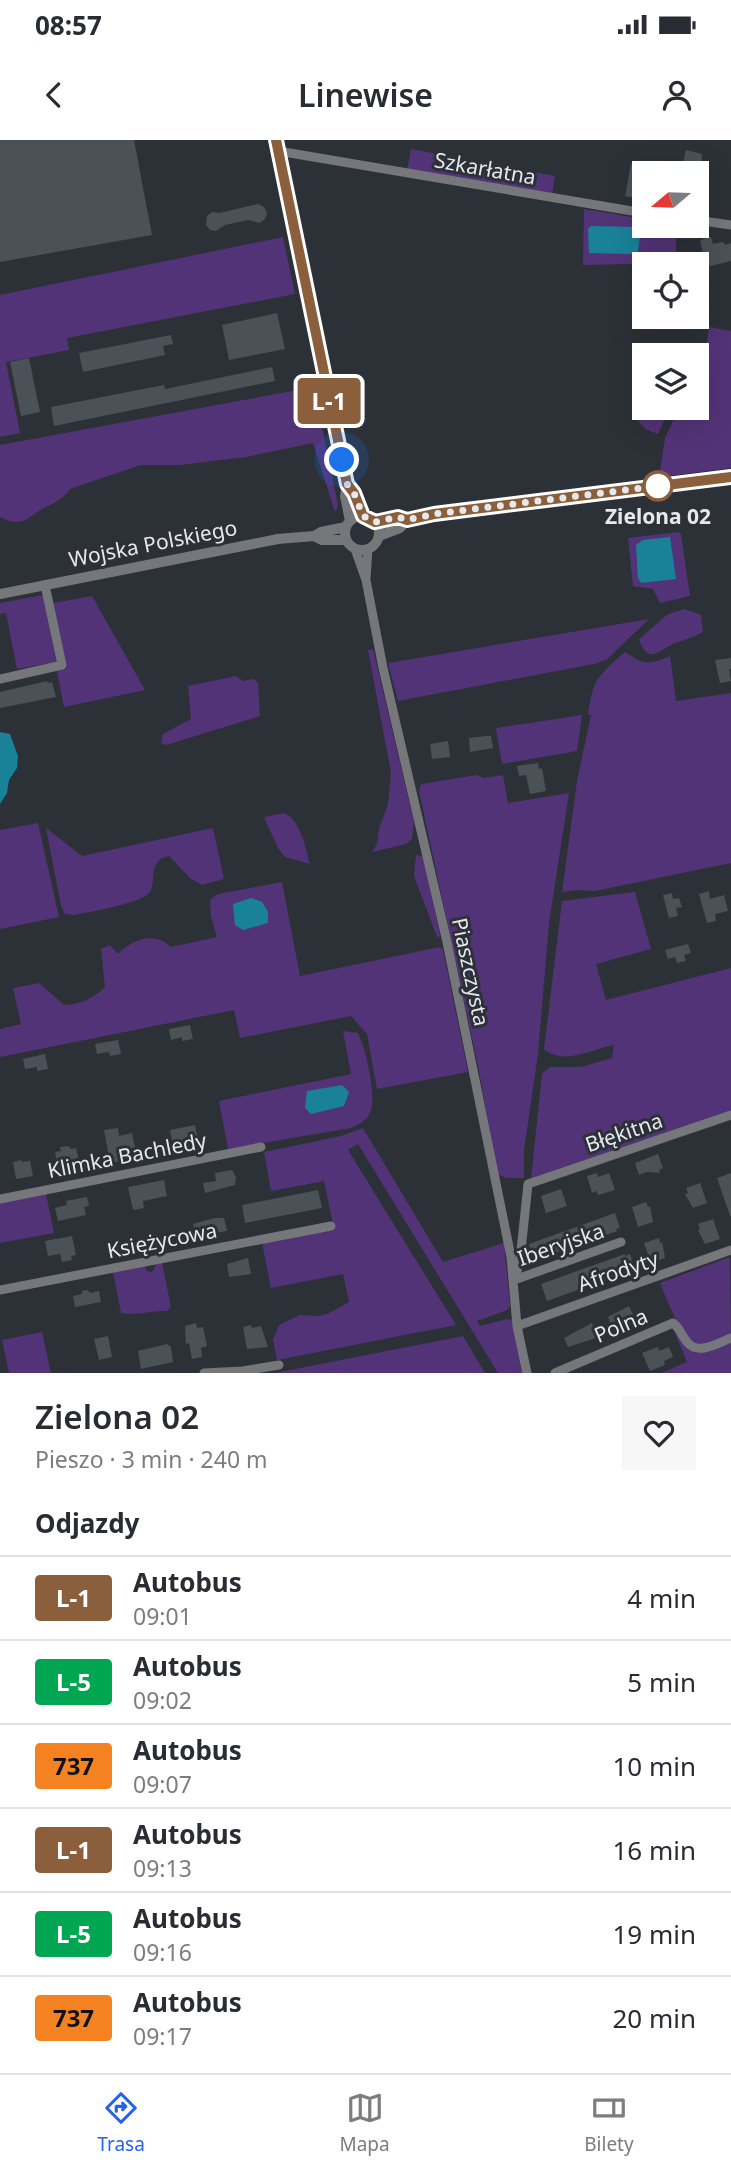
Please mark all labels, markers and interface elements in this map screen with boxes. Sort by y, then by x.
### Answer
text: 08:57 [35,7,102,43]
text: Linewise [298,73,433,116]
icon: back [35,76,73,114]
icon: person [658,76,696,114]
street label: Szkarłatna [432,145,538,191]
north arrow [632,161,709,238]
map controls [632,161,709,420]
button: locate [632,252,709,329]
button: layers [632,343,709,420]
line badge: L-1 [289,378,369,424]
text: L-1 [312,384,346,417]
your location [324,442,359,477]
marker: Zielona 02 [643,471,673,501]
place label: Zielona 02 [605,502,711,530]
street label: Wojska Polskiego [66,513,239,573]
street label: Piaszczysta [446,915,496,1028]
street label: Błękitna [581,1106,666,1158]
street label: Klimka Bachledy [45,1126,209,1184]
street label: Księżycowa [104,1216,219,1264]
street label: Iberyjska [514,1216,608,1272]
street label: Afrodyty [574,1244,662,1298]
street label: Polna [590,1301,652,1349]
text: Zielona 02 [35,1394,199,1439]
button: heart [622,1396,696,1470]
text: Pieszo · 3 min · 240 m [35,1443,268,1475]
text: Odjazdy [35,1505,139,1541]
text: Autobus [133,1564,242,1600]
text: 4 min [627,1580,696,1616]
text: L-1 [56,1581,91,1614]
text: 09:01 [133,1600,192,1632]
text: Autobus [133,1648,242,1684]
text: 5 min [627,1664,696,1700]
text: L-5 [56,1665,91,1698]
text: 09:02 [133,1684,192,1716]
text: Autobus [133,1732,242,1768]
text: 10 min [612,1748,696,1784]
text: 737 [53,1749,94,1782]
text: 09:07 [133,1768,192,1800]
text: Autobus [133,1816,242,1852]
text: 16 min [612,1832,696,1868]
text: L-1 [56,1833,91,1866]
text: 09:13 [133,1852,192,1884]
text: Autobus [133,1900,242,1936]
text: 19 min [612,1916,696,1952]
text: L-5 [56,1917,91,1950]
text: 09:16 [133,1936,192,1968]
text: Autobus [133,1984,242,2020]
text: 20 min [612,2000,696,2036]
text: 737 [53,2001,94,2034]
text: 09:17 [133,2020,192,2052]
tab: Trasa [97,2089,145,2157]
tab: Mapa [339,2089,390,2157]
tab: Bilety [584,2089,634,2157]

